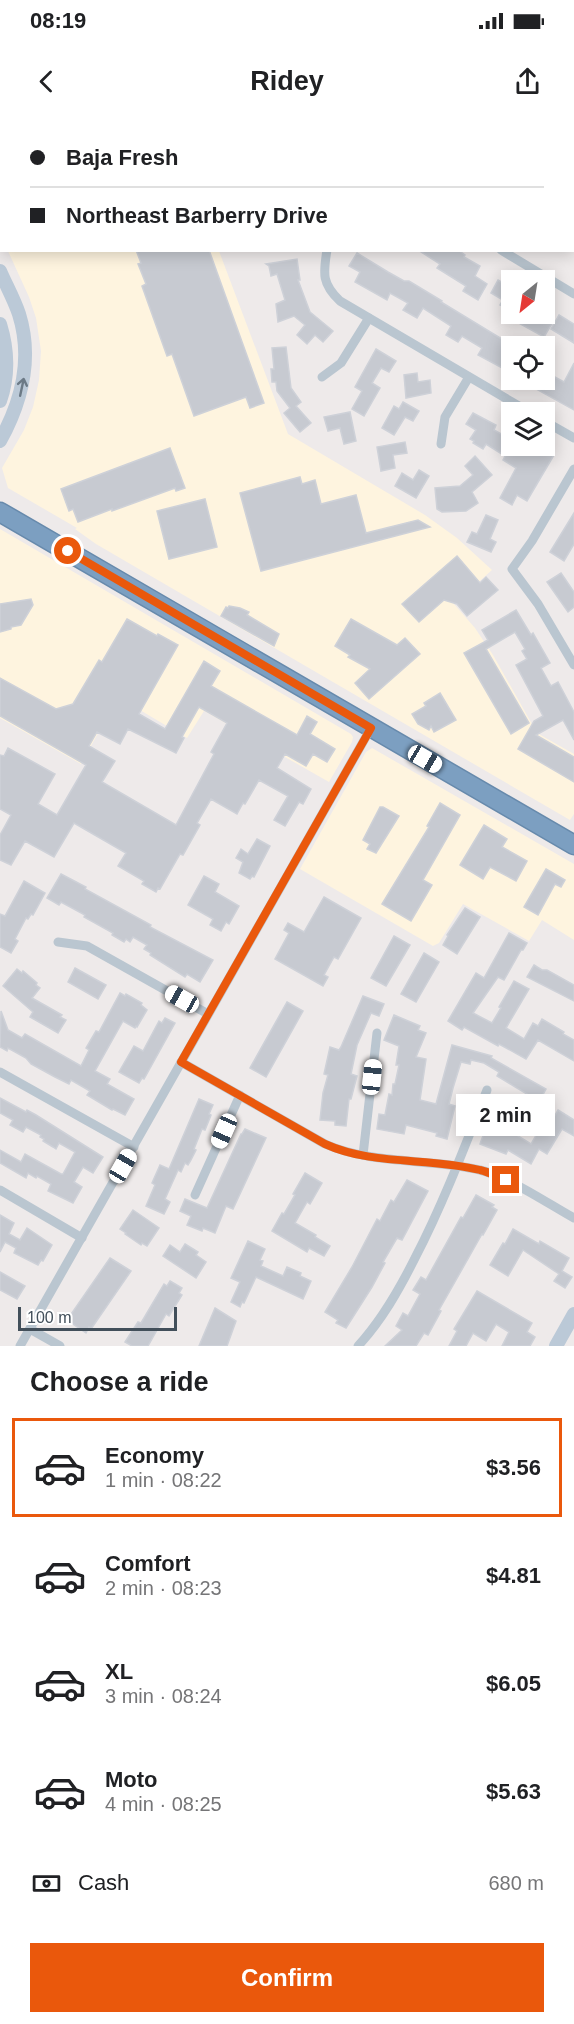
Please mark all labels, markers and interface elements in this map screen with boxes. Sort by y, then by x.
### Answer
text: 08:19 [30,8,86,33]
icon: back [30,65,63,98]
icon: share [511,65,544,98]
text: Ridey [250,66,324,96]
text: Baja Fresh [66,145,179,170]
text: Northeast Barberry Drive [66,203,328,228]
north arrow [501,270,555,324]
map controls [501,270,555,456]
button: locate [501,336,555,390]
one-way arrow [17,378,28,398]
button: layers [501,402,555,456]
route start [54,537,81,564]
car [405,742,445,776]
car [162,982,202,1016]
car [361,1058,383,1096]
callout: 2 min [456,1093,556,1135]
text: 2 min [479,1104,532,1126]
car [208,1111,240,1151]
car [106,1146,140,1186]
route end [492,1166,519,1193]
scale bar [18,1304,177,1332]
text: 100 m [27,1309,71,1326]
text: Choose a ride [30,1367,209,1397]
icon: car [33,1441,87,1495]
text: Economy [105,1443,204,1468]
text: $3.56 [486,1455,541,1480]
text: 1 min · 08:22 [105,1469,222,1491]
icon: car [33,1549,87,1603]
text: Comfort [105,1551,191,1576]
text: $4.81 [486,1563,541,1588]
text: 2 min · 08:23 [105,1577,222,1599]
icon: car [33,1657,87,1711]
text: XL [105,1659,133,1684]
text: $6.05 [486,1671,541,1696]
text: 3 min · 08:24 [105,1685,222,1707]
icon: car [33,1765,87,1819]
text: Moto [105,1767,158,1792]
text: $5.63 [486,1779,541,1804]
text: 4 min · 08:25 [105,1793,222,1815]
icon: cash [30,1867,63,1900]
text: Cash [78,1870,129,1895]
text: 680 m [488,1872,544,1894]
button: Confirm [30,1943,544,2012]

